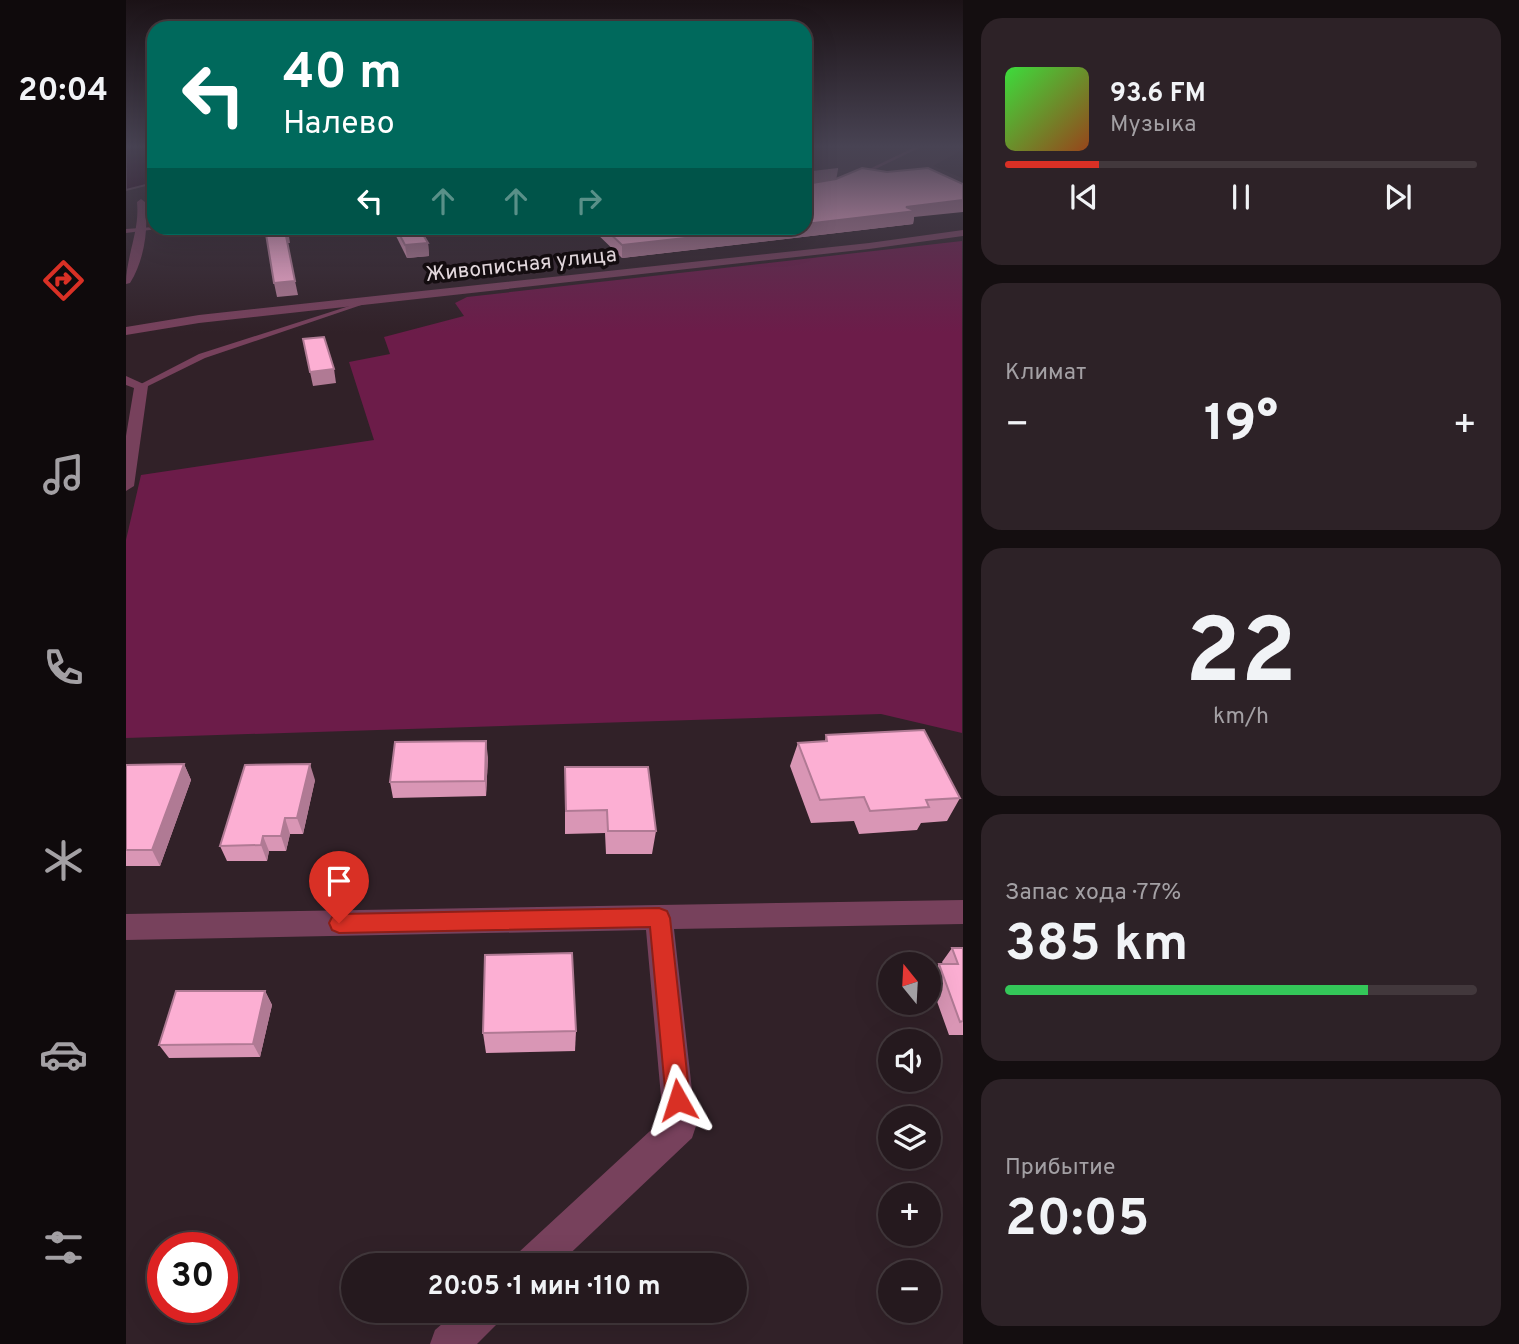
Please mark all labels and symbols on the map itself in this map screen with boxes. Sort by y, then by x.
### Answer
street label: Живописная улица [424,242,618,289]
pin [309,851,369,923]
north arrow [878,952,942,1015]
position arrow [641,1063,715,1137]
speed limit sign: 30 [147,1232,238,1323]

